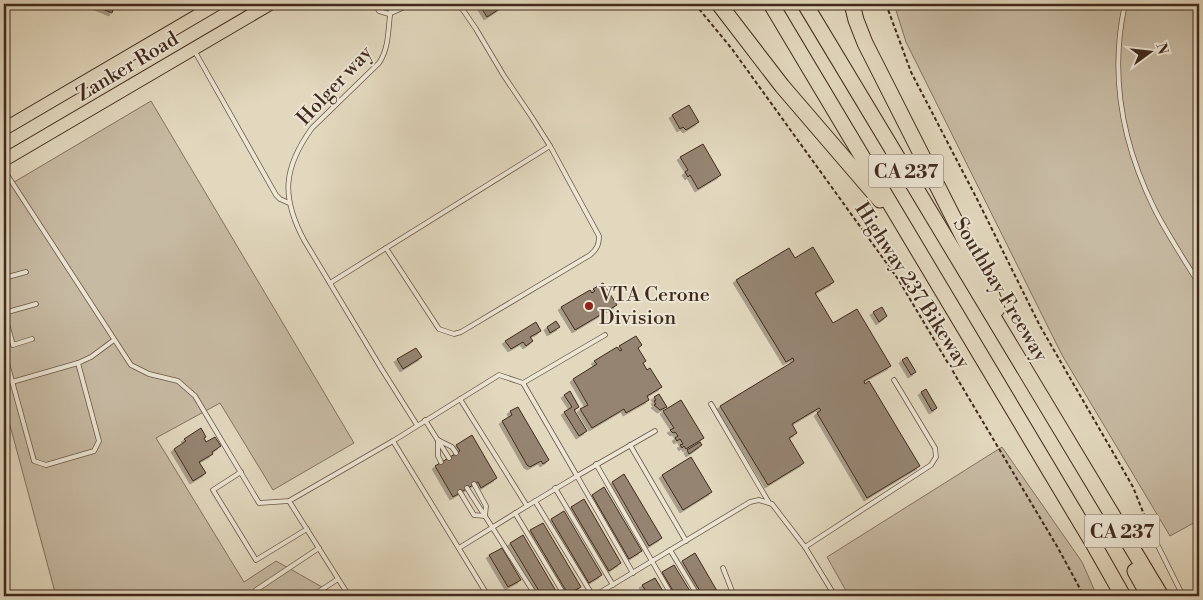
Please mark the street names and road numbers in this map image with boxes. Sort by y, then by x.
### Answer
street label: Zanker Road [72,27,184,108]
street label: Holger way [292,41,378,131]
road number: CA 237 [868,154,944,188]
street label: Highway 237 Bikeway [849,198,975,374]
street label: Southbay Freeway [947,213,1053,367]
road number: CA 237 [1084,514,1160,548]

